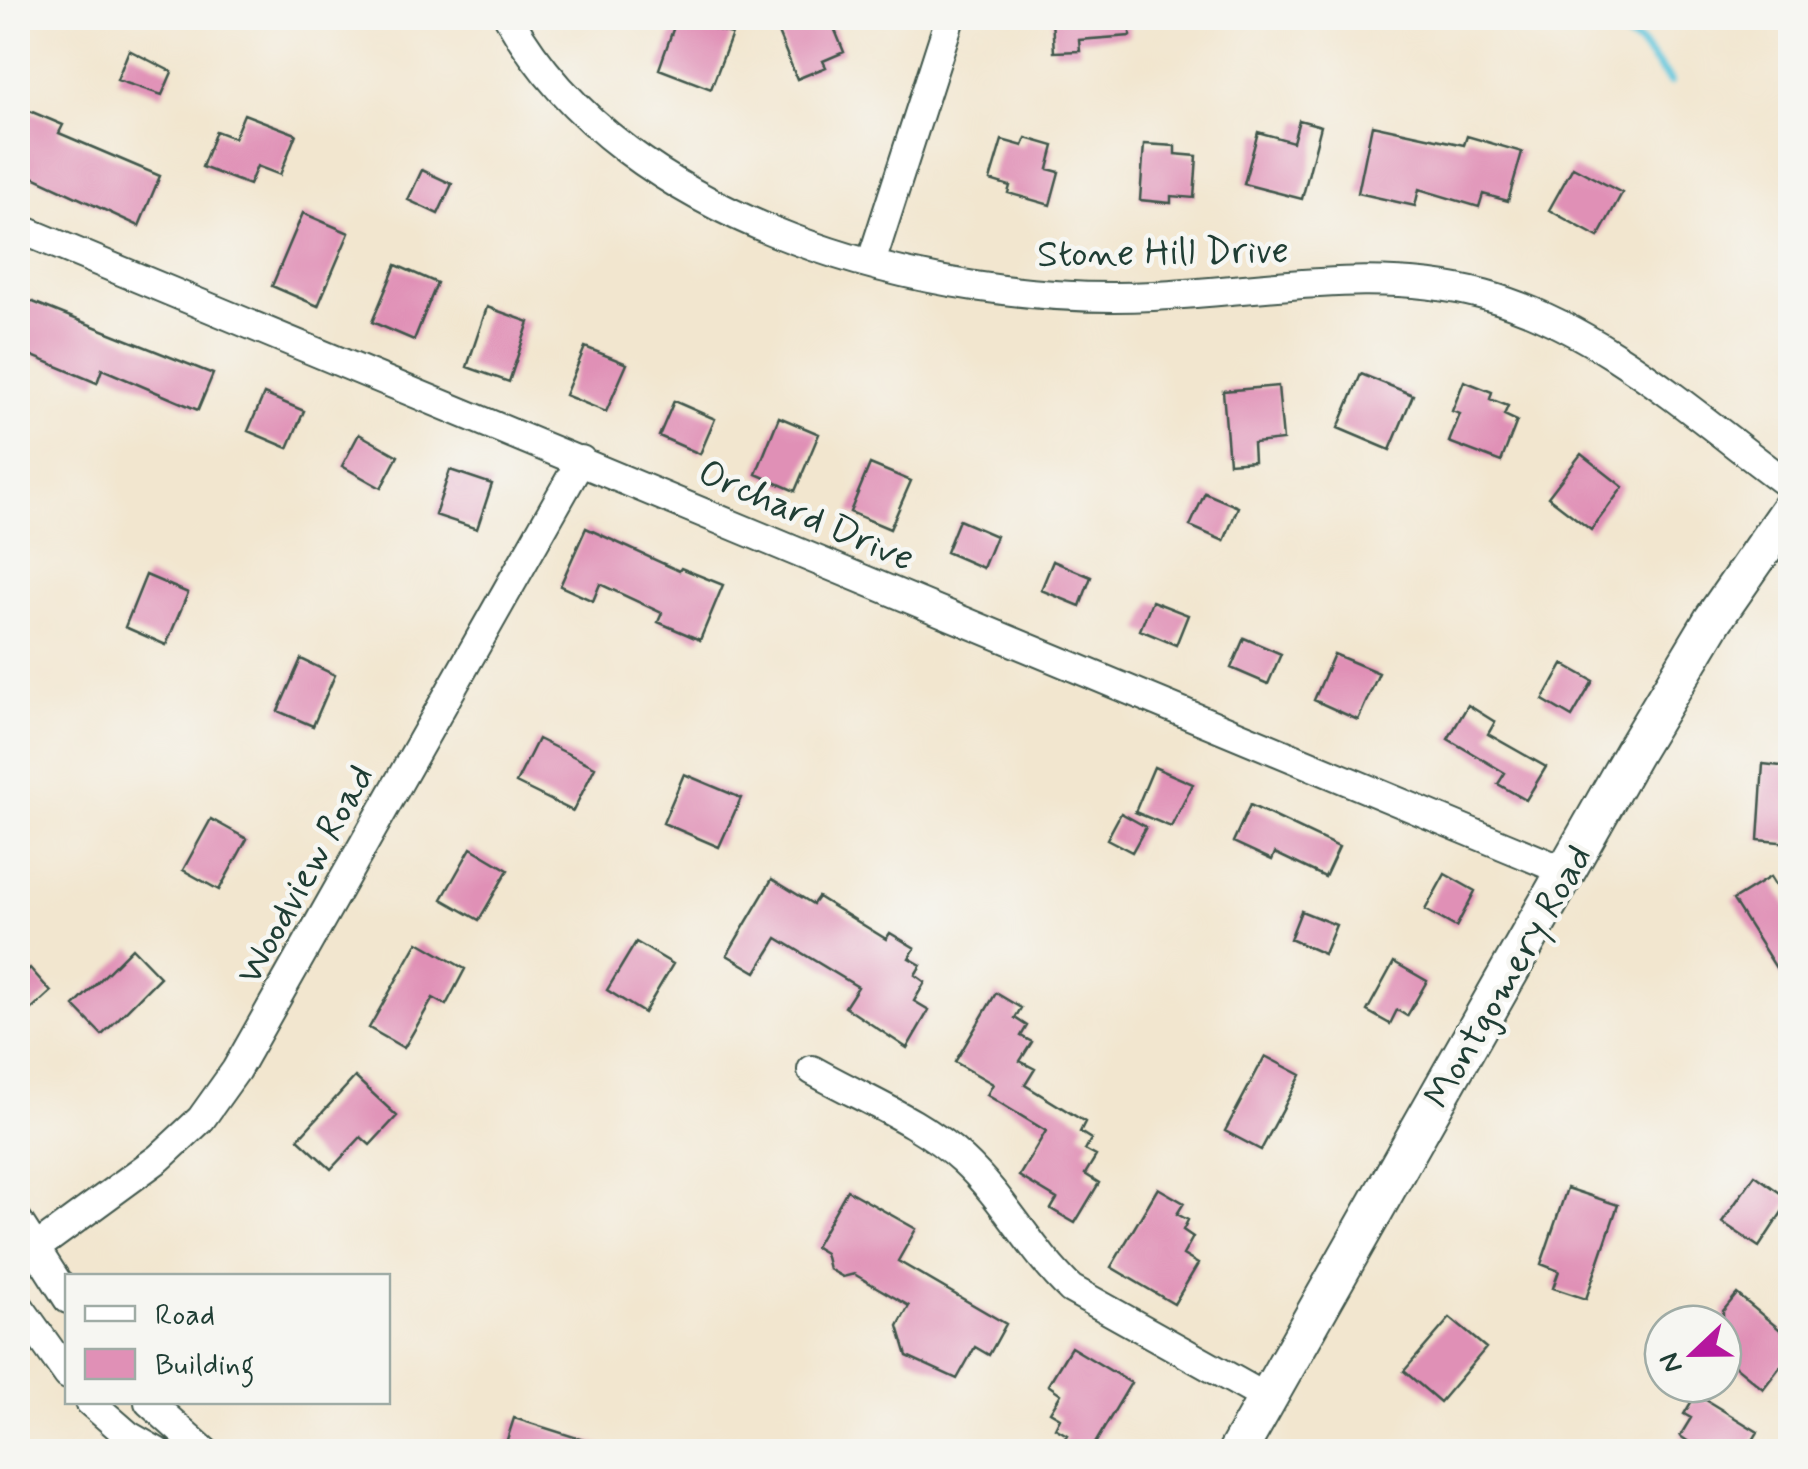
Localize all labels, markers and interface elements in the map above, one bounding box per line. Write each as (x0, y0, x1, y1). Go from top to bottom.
street label: Stone Hill Drive (1037, 227, 1289, 280)
street label: Orchard Drive (690, 449, 922, 584)
street label: Woodview Road (226, 757, 387, 994)
street label: Montgomery Road (1414, 837, 1604, 1118)
legend (65, 1274, 390, 1404)
text: Road (155, 1296, 215, 1335)
north arrow (1643, 1304, 1743, 1404)
text: Building (155, 1346, 254, 1388)
text: N (1651, 1347, 1693, 1378)

